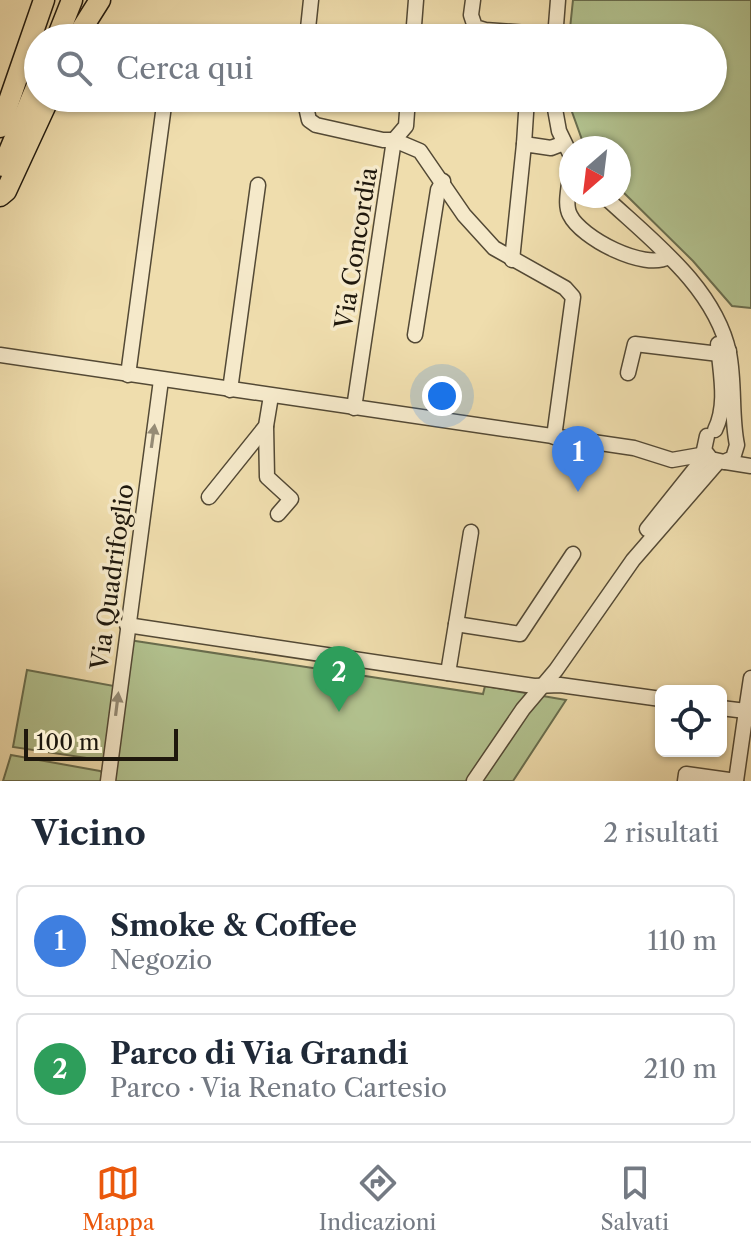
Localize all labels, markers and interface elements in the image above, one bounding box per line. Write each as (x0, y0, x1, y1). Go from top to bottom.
search box (24, 24, 727, 112)
icon: search (52, 46, 96, 90)
text: Cerca qui (116, 50, 253, 87)
north arrow (559, 136, 631, 208)
street label: Via Concordia (329, 165, 383, 332)
your location (422, 376, 462, 416)
one-way arrow (147, 424, 160, 449)
pin: 1 (552, 426, 604, 492)
street label: Via Quadrifoglio (84, 482, 139, 673)
pin: 2 (313, 646, 365, 712)
map controls (655, 685, 727, 757)
button: locate (655, 685, 727, 757)
one-way arrow (111, 691, 124, 716)
scale bar (24, 725, 178, 761)
text: 100 m (36, 729, 99, 756)
text: Vicino (32, 812, 146, 854)
text: 2 risultati (603, 817, 719, 849)
text: Smoke & Coffee (110, 907, 357, 944)
text: 1 (54, 925, 66, 957)
text: 110 m (648, 925, 717, 957)
text: Negozio (110, 944, 212, 976)
text: Parco di Via Grandi (110, 1035, 408, 1072)
text: 2 (52, 1053, 68, 1085)
text: 210 m (644, 1053, 717, 1085)
text: Parco · Via Renato Cartesio (110, 1072, 447, 1104)
tab: Mappa (82, 1161, 155, 1236)
tab: Indicazioni (319, 1161, 436, 1236)
tab: Salvati (600, 1161, 669, 1236)

